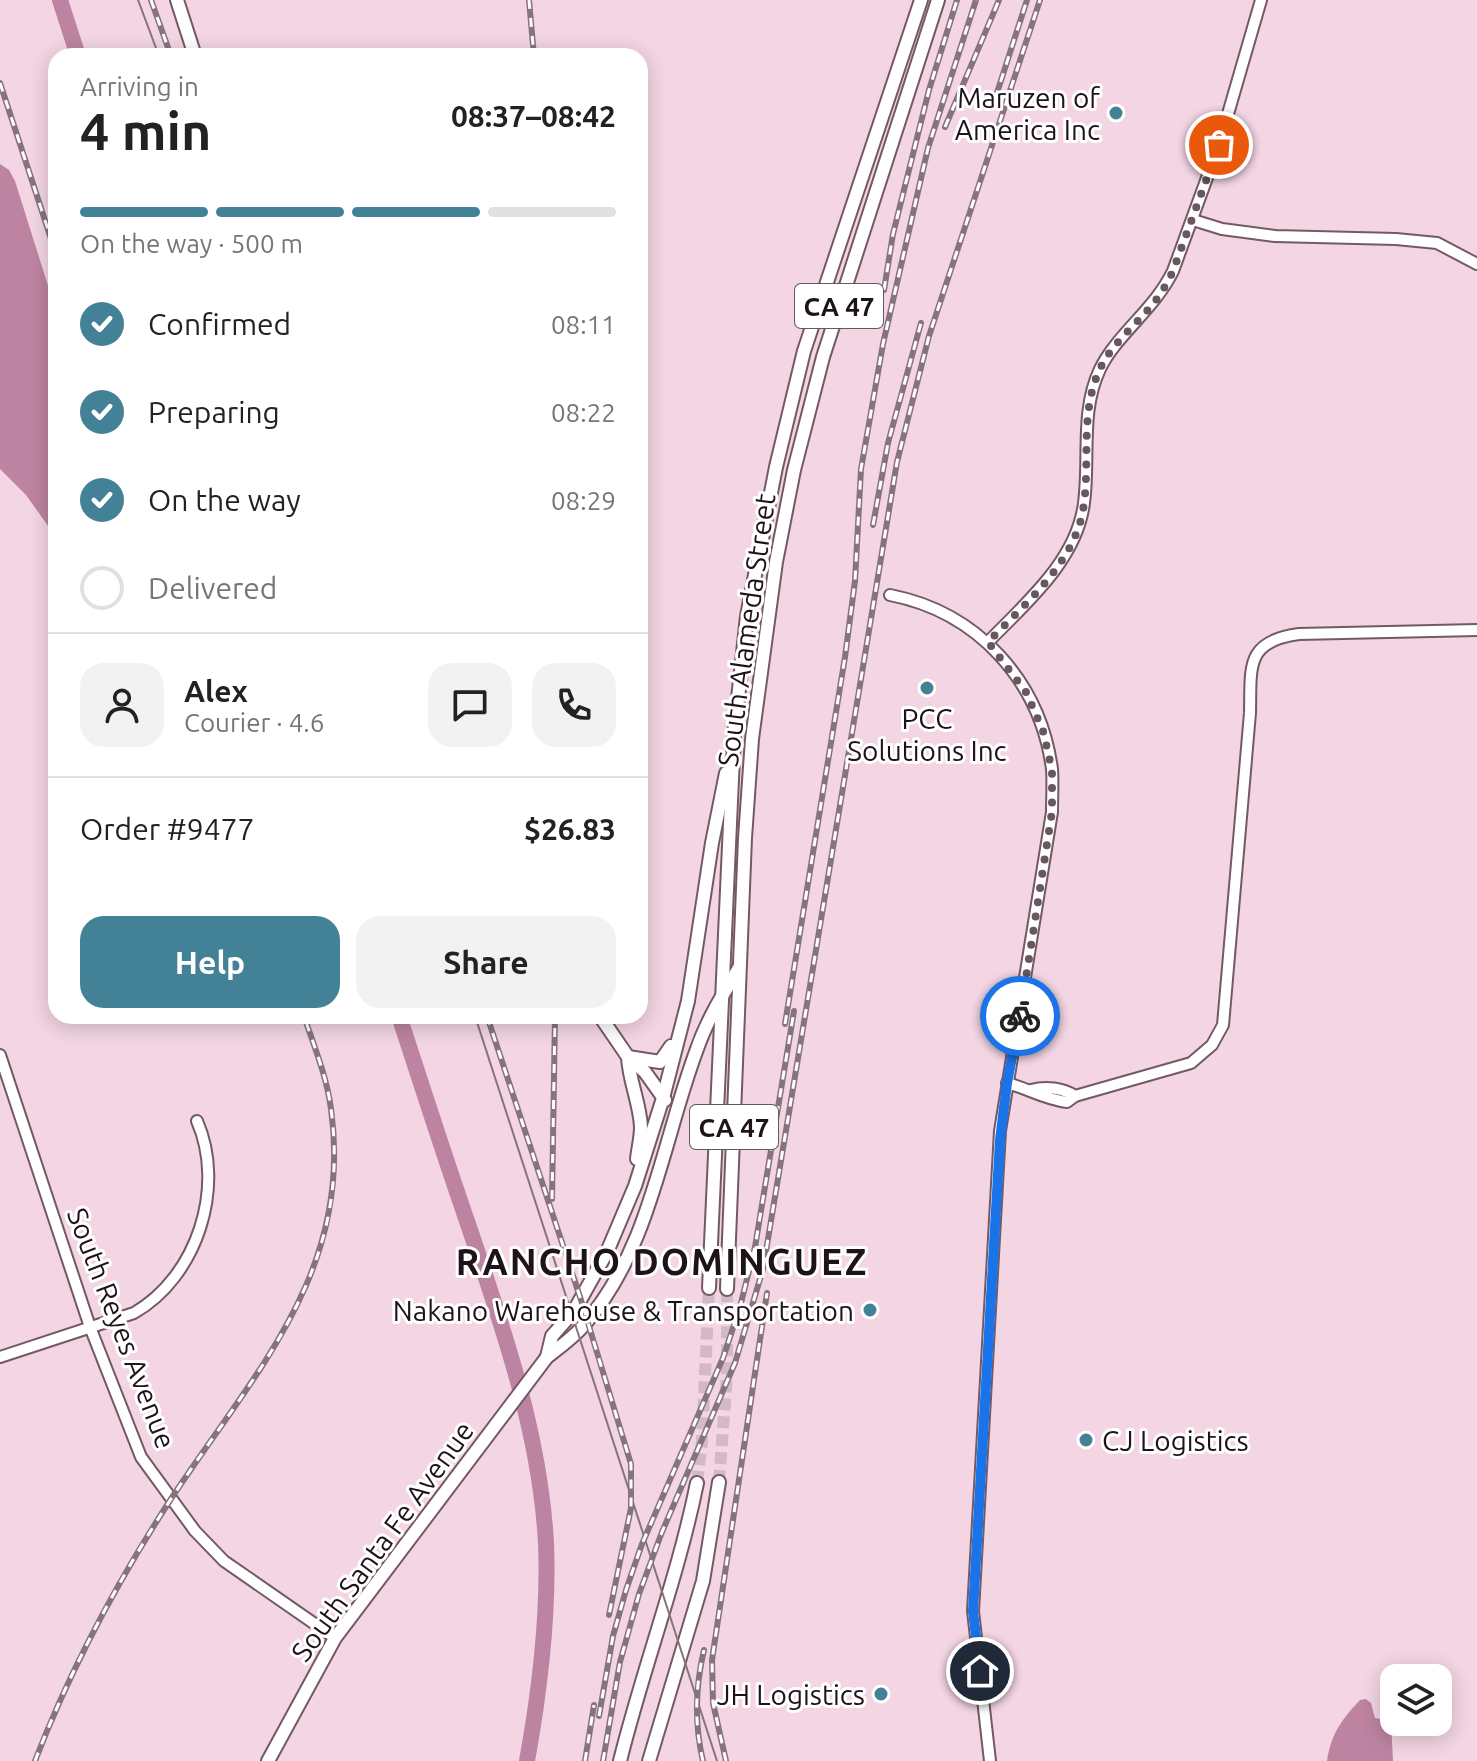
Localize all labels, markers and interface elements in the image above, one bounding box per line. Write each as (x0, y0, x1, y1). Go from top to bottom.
text: Arriving in (80, 72, 199, 101)
place label: Maruzen of America Inc (955, 82, 1100, 145)
text: 08:37–08:42 (451, 99, 616, 133)
text: 4 min (80, 102, 211, 160)
marker: Maruzen of America Inc (1107, 104, 1125, 122)
pin (1185, 111, 1253, 179)
icon: bag (1197, 123, 1241, 167)
text: On the way · 500 m (80, 229, 303, 258)
road number: CA 47 (795, 284, 883, 328)
icon: check (80, 302, 124, 346)
text: Confirmed (148, 307, 291, 341)
text: 08:11 (551, 310, 616, 339)
icon: check (80, 390, 124, 434)
text: Preparing (148, 395, 280, 429)
text: 08:22 (551, 398, 616, 427)
icon: check (80, 478, 124, 522)
text: On the way (148, 483, 301, 517)
text: 08:29 (551, 486, 616, 515)
street label: South Alameda Street (711, 491, 781, 769)
text: Delivered (148, 571, 277, 605)
button: person (80, 663, 164, 747)
button: chat (428, 663, 512, 747)
button: phone (532, 663, 616, 747)
text: Alex (184, 674, 248, 708)
marker: PCC Solutions Inc (918, 679, 936, 697)
place label: PCC Solutions Inc (847, 703, 1007, 766)
text: Courier · 4.6 (184, 708, 324, 737)
text: Order #9477 (80, 812, 254, 846)
text: $26.83 (524, 812, 616, 846)
button: Help (80, 916, 340, 1008)
button: Share (356, 916, 616, 1008)
courier (980, 976, 1060, 1056)
icon: bike (998, 994, 1042, 1038)
road number: CA 47 (690, 1105, 778, 1149)
street label: South Reyes Avenue (62, 1203, 182, 1453)
district label: RANCHO DOMINGUEZ (456, 1241, 868, 1282)
place label: Nakano Warehouse & Transportation (393, 1295, 854, 1326)
marker: Nakano Warehouse & Transportation (861, 1301, 879, 1319)
street label: South Santa Fe Avenue (285, 1415, 479, 1667)
place label: CJ Logistics (1102, 1425, 1249, 1456)
marker: CJ Logistics (1077, 1431, 1095, 1449)
pin (946, 1637, 1014, 1705)
icon: home (958, 1649, 1002, 1693)
map controls (1380, 1664, 1452, 1736)
button: layers (1380, 1664, 1452, 1736)
place label: JH Logistics (717, 1679, 865, 1710)
marker: JH Logistics (872, 1685, 890, 1703)

